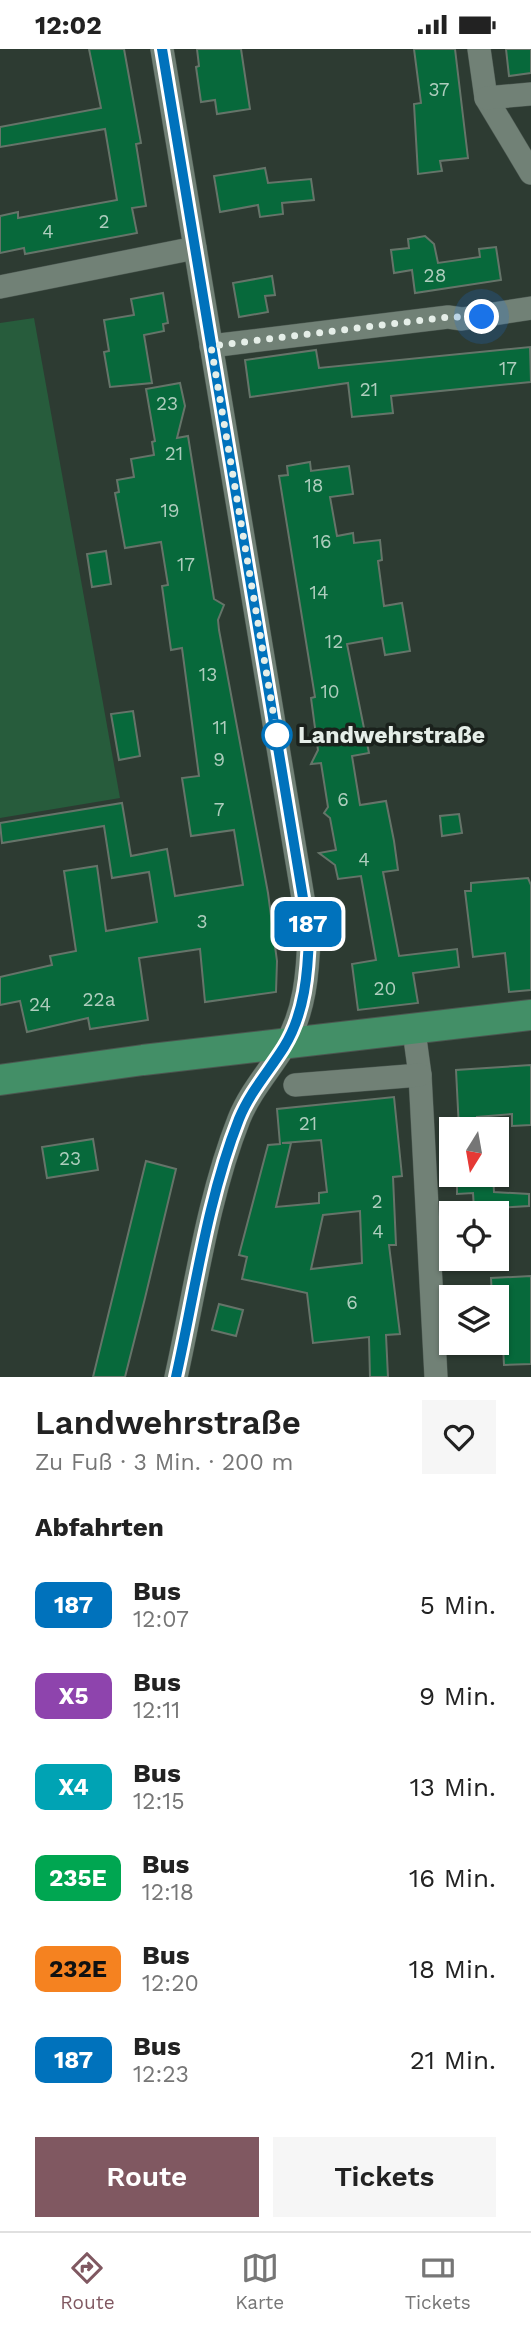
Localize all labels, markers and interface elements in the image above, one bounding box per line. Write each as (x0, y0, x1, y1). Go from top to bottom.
text: 12:02 (35, 10, 102, 40)
house number: 37 (429, 78, 449, 101)
house number: 2 (98, 210, 110, 233)
house number: 4 (42, 220, 54, 243)
house number: 28 (424, 264, 446, 287)
your location (464, 299, 499, 334)
house number: 17 (499, 357, 517, 380)
house number: 21 (360, 378, 378, 401)
house number: 23 (156, 392, 178, 415)
house number: 21 (165, 442, 183, 465)
house number: 18 (304, 474, 324, 497)
house number: 19 (160, 499, 180, 522)
house number: 16 (313, 530, 331, 553)
house number: 17 (177, 553, 195, 576)
house number: 14 (309, 581, 329, 604)
house number: 12 (325, 630, 343, 653)
house number: 13 (199, 663, 217, 686)
house number: 10 (320, 680, 340, 703)
house number: 11 (213, 716, 227, 739)
marker: Landwehrstraße (262, 720, 292, 750)
place label: Landwehrstraße (298, 722, 485, 749)
house number: 9 (213, 748, 225, 771)
house number: 6 (337, 788, 349, 811)
house number: 7 (214, 798, 224, 821)
house number: 4 (358, 848, 370, 871)
line badge: 187 (268, 901, 348, 947)
house number: 3 (196, 910, 208, 933)
text: 187 (288, 910, 328, 938)
house number: 20 (374, 977, 396, 1000)
house number: 22a (83, 988, 116, 1011)
house number: 24 (29, 993, 51, 1016)
house number: 21 (299, 1112, 317, 1135)
north arrow (439, 1117, 509, 1187)
map controls (439, 1117, 509, 1355)
house number: 23 (59, 1147, 81, 1170)
house number: 2 (371, 1190, 383, 1213)
button: locate (439, 1201, 509, 1271)
house number: 4 (372, 1220, 384, 1243)
button: layers (439, 1285, 509, 1355)
house number: 6 (346, 1291, 358, 1314)
button: heart (422, 1400, 496, 1474)
text: Landwehrstraße (35, 1403, 301, 1442)
text: Zu Fuß · 3 Min. · 200 m (35, 1449, 293, 1476)
text: Abfahrten (35, 1512, 164, 1542)
text: Bus (133, 1576, 181, 1606)
text: 5 Min. (420, 1590, 496, 1620)
text: 187 (54, 1591, 93, 1619)
text: 12:07 (133, 1606, 189, 1633)
text: Bus (133, 1667, 181, 1697)
text: 9 Min. (419, 1681, 496, 1711)
text: X5 (59, 1682, 88, 1710)
text: 12:11 (133, 1697, 180, 1724)
text: Bus (133, 1758, 181, 1788)
text: 13 Min. (410, 1772, 496, 1802)
text: X4 (58, 1773, 89, 1801)
text: 12:15 (133, 1788, 185, 1815)
text: Bus (142, 1849, 189, 1879)
text: 16 Min. (409, 1863, 496, 1893)
text: 235E (49, 1864, 107, 1892)
text: 12:18 (142, 1879, 194, 1906)
text: Bus (142, 1940, 190, 1970)
text: 18 Min. (409, 1954, 496, 1984)
text: 232E (49, 1955, 107, 1983)
text: 12:20 (142, 1970, 199, 1997)
text: Bus (133, 2031, 181, 2061)
text: 21 Min. (410, 2045, 496, 2075)
text: 187 (54, 2046, 93, 2074)
text: 12:23 (133, 2061, 189, 2088)
button: Route (35, 2137, 259, 2217)
button: Tickets (273, 2137, 496, 2217)
tab: Route (60, 2249, 115, 2314)
tab: Karte (235, 2249, 284, 2314)
tab: Tickets (405, 2249, 471, 2314)

